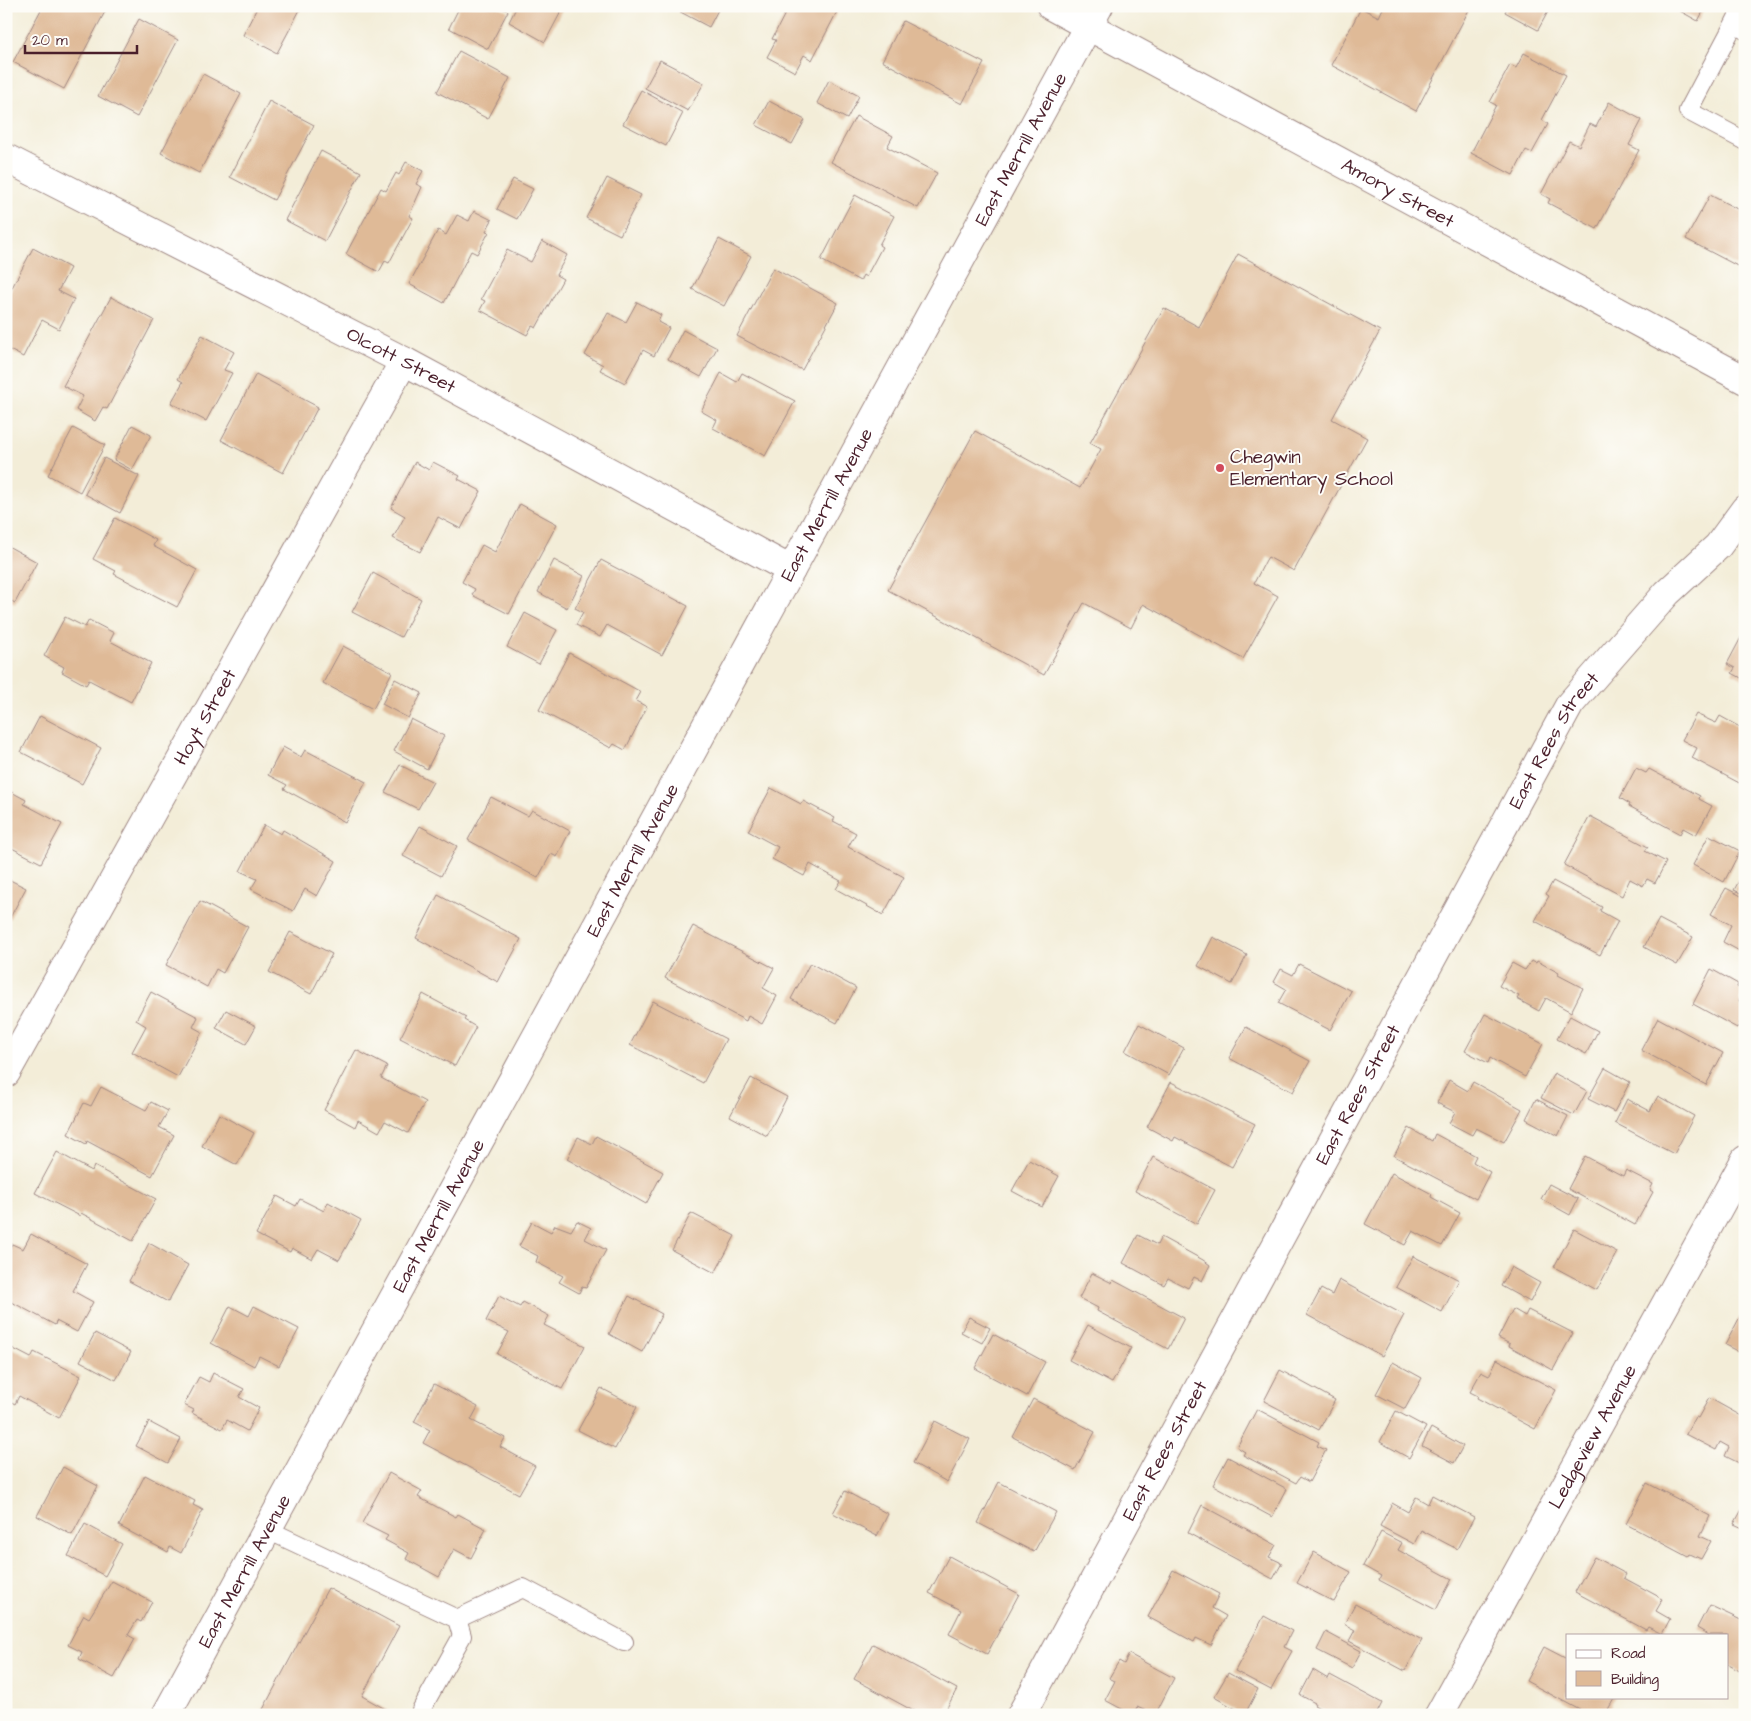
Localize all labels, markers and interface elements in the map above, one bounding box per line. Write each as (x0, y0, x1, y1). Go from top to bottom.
scale bar (25, 22, 138, 54)
text: 20 m (32, 30, 68, 51)
street label: East Merrill Avenue (968, 68, 1074, 231)
street label: Amory Street (1336, 151, 1459, 235)
street label: Olcott Street (342, 320, 461, 400)
street label: East Merrill Avenue (774, 423, 880, 586)
place label: Chegwin Elementary School (1230, 444, 1393, 494)
marker: Chegwin Elementary School (1214, 462, 1226, 474)
street label: Hoyt Street (167, 663, 243, 770)
street label: East Rees Street (1502, 666, 1606, 814)
street label: East Merrill Avenue (580, 779, 686, 942)
street label: East Rees Street (1309, 1019, 1407, 1169)
street label: East Merrill Avenue (386, 1134, 491, 1297)
street label: Ledgeview Avenue (1542, 1359, 1643, 1514)
street label: East Rees Street (1116, 1375, 1214, 1525)
street label: East Merrill Avenue (192, 1490, 297, 1653)
legend (1566, 1634, 1728, 1698)
text: Road (1611, 1643, 1646, 1664)
text: Building (1611, 1669, 1659, 1691)

